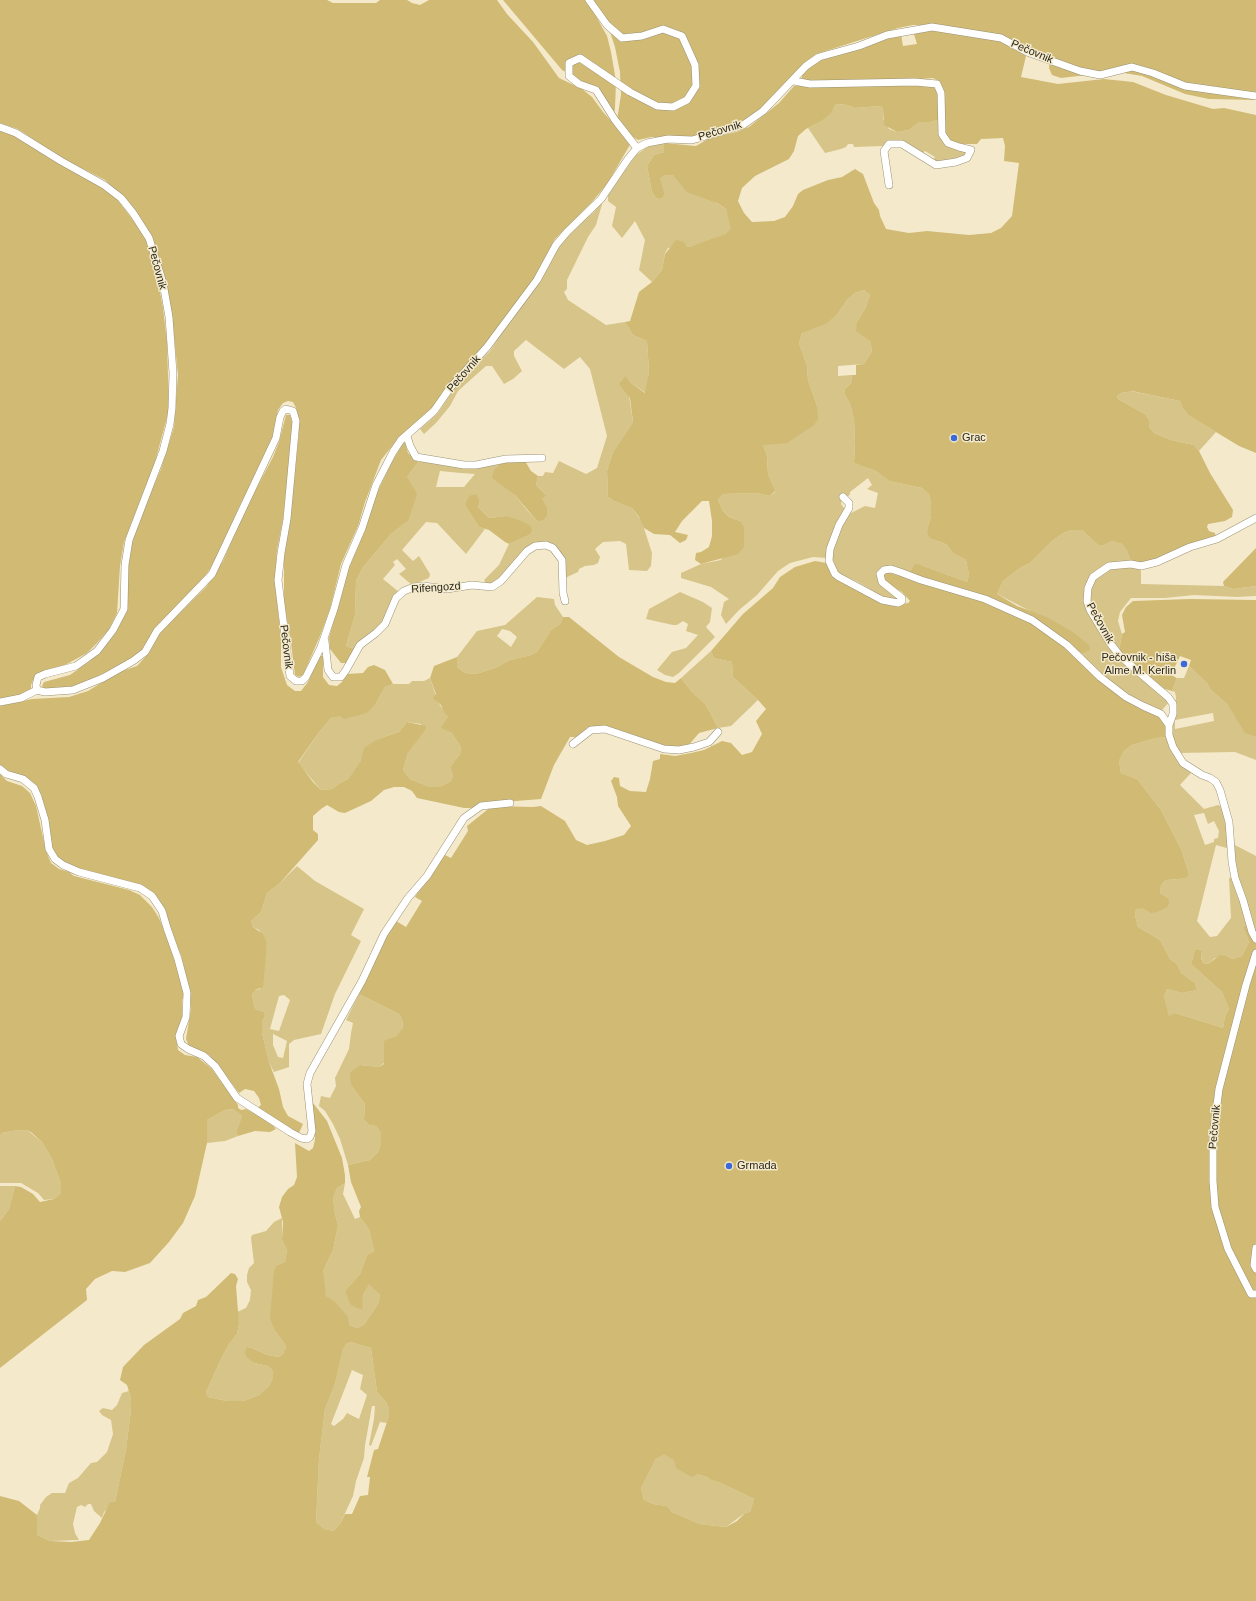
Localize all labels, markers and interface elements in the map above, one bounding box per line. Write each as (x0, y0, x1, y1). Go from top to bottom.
street label: Pečovnik (1009, 37, 1055, 67)
street label: Pečovnik (697, 118, 743, 144)
street label: Pečovnik (145, 245, 169, 291)
street label: Pečovnik (444, 353, 484, 395)
place label: Grac (962, 431, 986, 445)
marker: Grac (949, 433, 959, 443)
street label: Rifengozd (411, 580, 461, 596)
street label: Pečovnik (1083, 600, 1117, 646)
street label: Pečovnik (277, 624, 295, 670)
place label: Pečovnik - hiša Alme M. Kerlin (1101, 651, 1176, 677)
marker: Pečovnik - hiša Alme M. Kerlin (1179, 659, 1189, 669)
street label: Pečovnik (1206, 1104, 1224, 1150)
place label: Grmada (737, 1159, 777, 1173)
marker: Grmada (724, 1161, 734, 1171)

